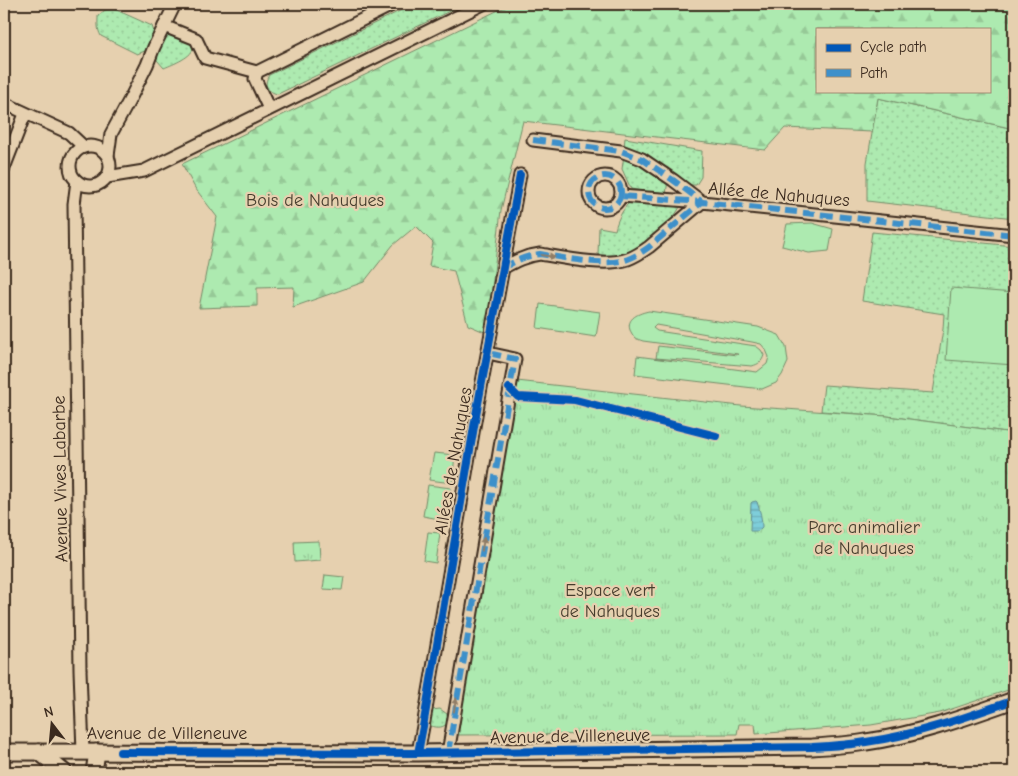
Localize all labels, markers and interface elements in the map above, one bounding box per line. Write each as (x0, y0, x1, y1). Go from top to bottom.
legend (816, 28, 990, 92)
text: Cycle path (860, 38, 927, 56)
text: Path (860, 64, 888, 82)
street label: Allée de Nahuques (707, 178, 851, 211)
park label: Bois de Nahuques (246, 190, 384, 211)
one-way arrow (541, 252, 557, 260)
street label: Allées de Nahuques (430, 386, 477, 536)
street label: Avenue Vives Labarbe (49, 395, 72, 563)
park label: Parc animalier de Nahuques (808, 517, 921, 559)
one-way arrow (479, 536, 487, 552)
park label: Espace vert de Nahuques (560, 580, 660, 622)
one-way arrow (452, 696, 460, 712)
north arrow (28, 698, 78, 748)
text: N (42, 703, 55, 721)
street label: Avenue de Villeneuve (87, 723, 247, 744)
street label: Avenue de Villeneuve (490, 725, 650, 748)

